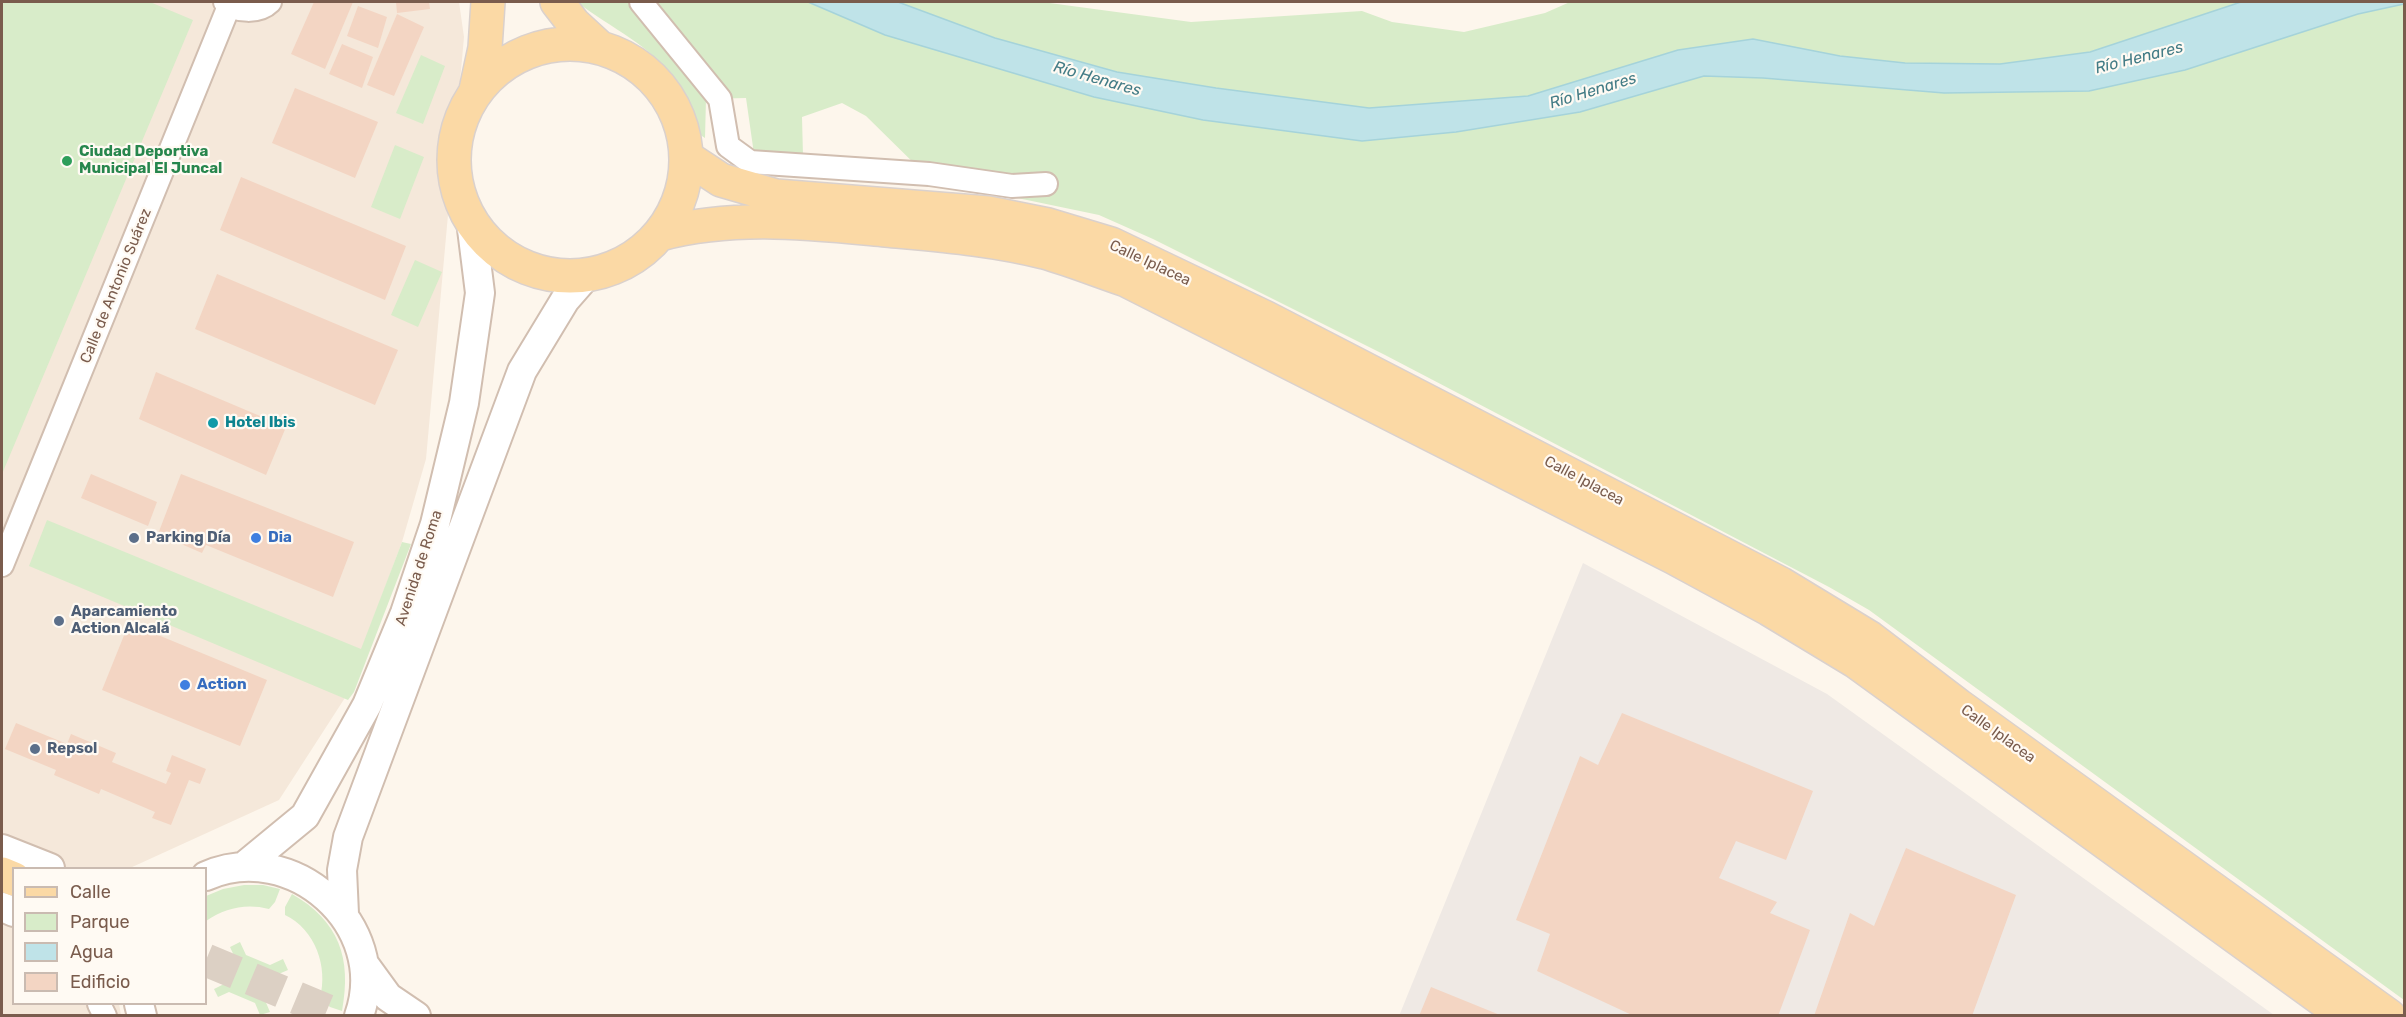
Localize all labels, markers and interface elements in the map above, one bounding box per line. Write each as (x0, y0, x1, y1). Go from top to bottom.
water label: Río Henares (2093, 38, 2185, 78)
water label: Río Henares (1051, 57, 1143, 101)
water label: Río Henares (1547, 69, 1639, 113)
place label: Ciudad Deportiva Municipal El Juncal (79, 143, 222, 178)
marker: Ciudad Deportiva Municipal El Juncal (60, 154, 74, 168)
street label: Calle de Antonio Suárez (77, 206, 155, 366)
street label: Calle Iplacea (1107, 236, 1193, 290)
place label: Hotel Ibis (225, 414, 296, 432)
marker: Hotel Ibis (206, 416, 220, 430)
street label: Calle Iplacea (1541, 453, 1627, 509)
street label: Avenida de Roma (392, 508, 446, 628)
place label: Parking Día (146, 529, 231, 547)
place label: Dia (268, 529, 292, 547)
marker: Parking Día (127, 531, 141, 545)
marker: Dia (249, 531, 263, 545)
place label: Aparcamiento Action Alcalá (71, 603, 177, 638)
marker: Aparcamiento Action Alcalá (52, 614, 66, 628)
place label: Action (197, 676, 247, 694)
marker: Action (178, 678, 192, 692)
street label: Calle Iplacea (1957, 701, 2039, 767)
place label: Repsol (47, 740, 97, 758)
marker: Repsol (28, 742, 42, 756)
legend (12, 867, 207, 1005)
text: Calle (70, 881, 111, 903)
text: Parque (70, 911, 130, 933)
text: Agua (70, 941, 113, 963)
text: Edificio (70, 971, 130, 993)

